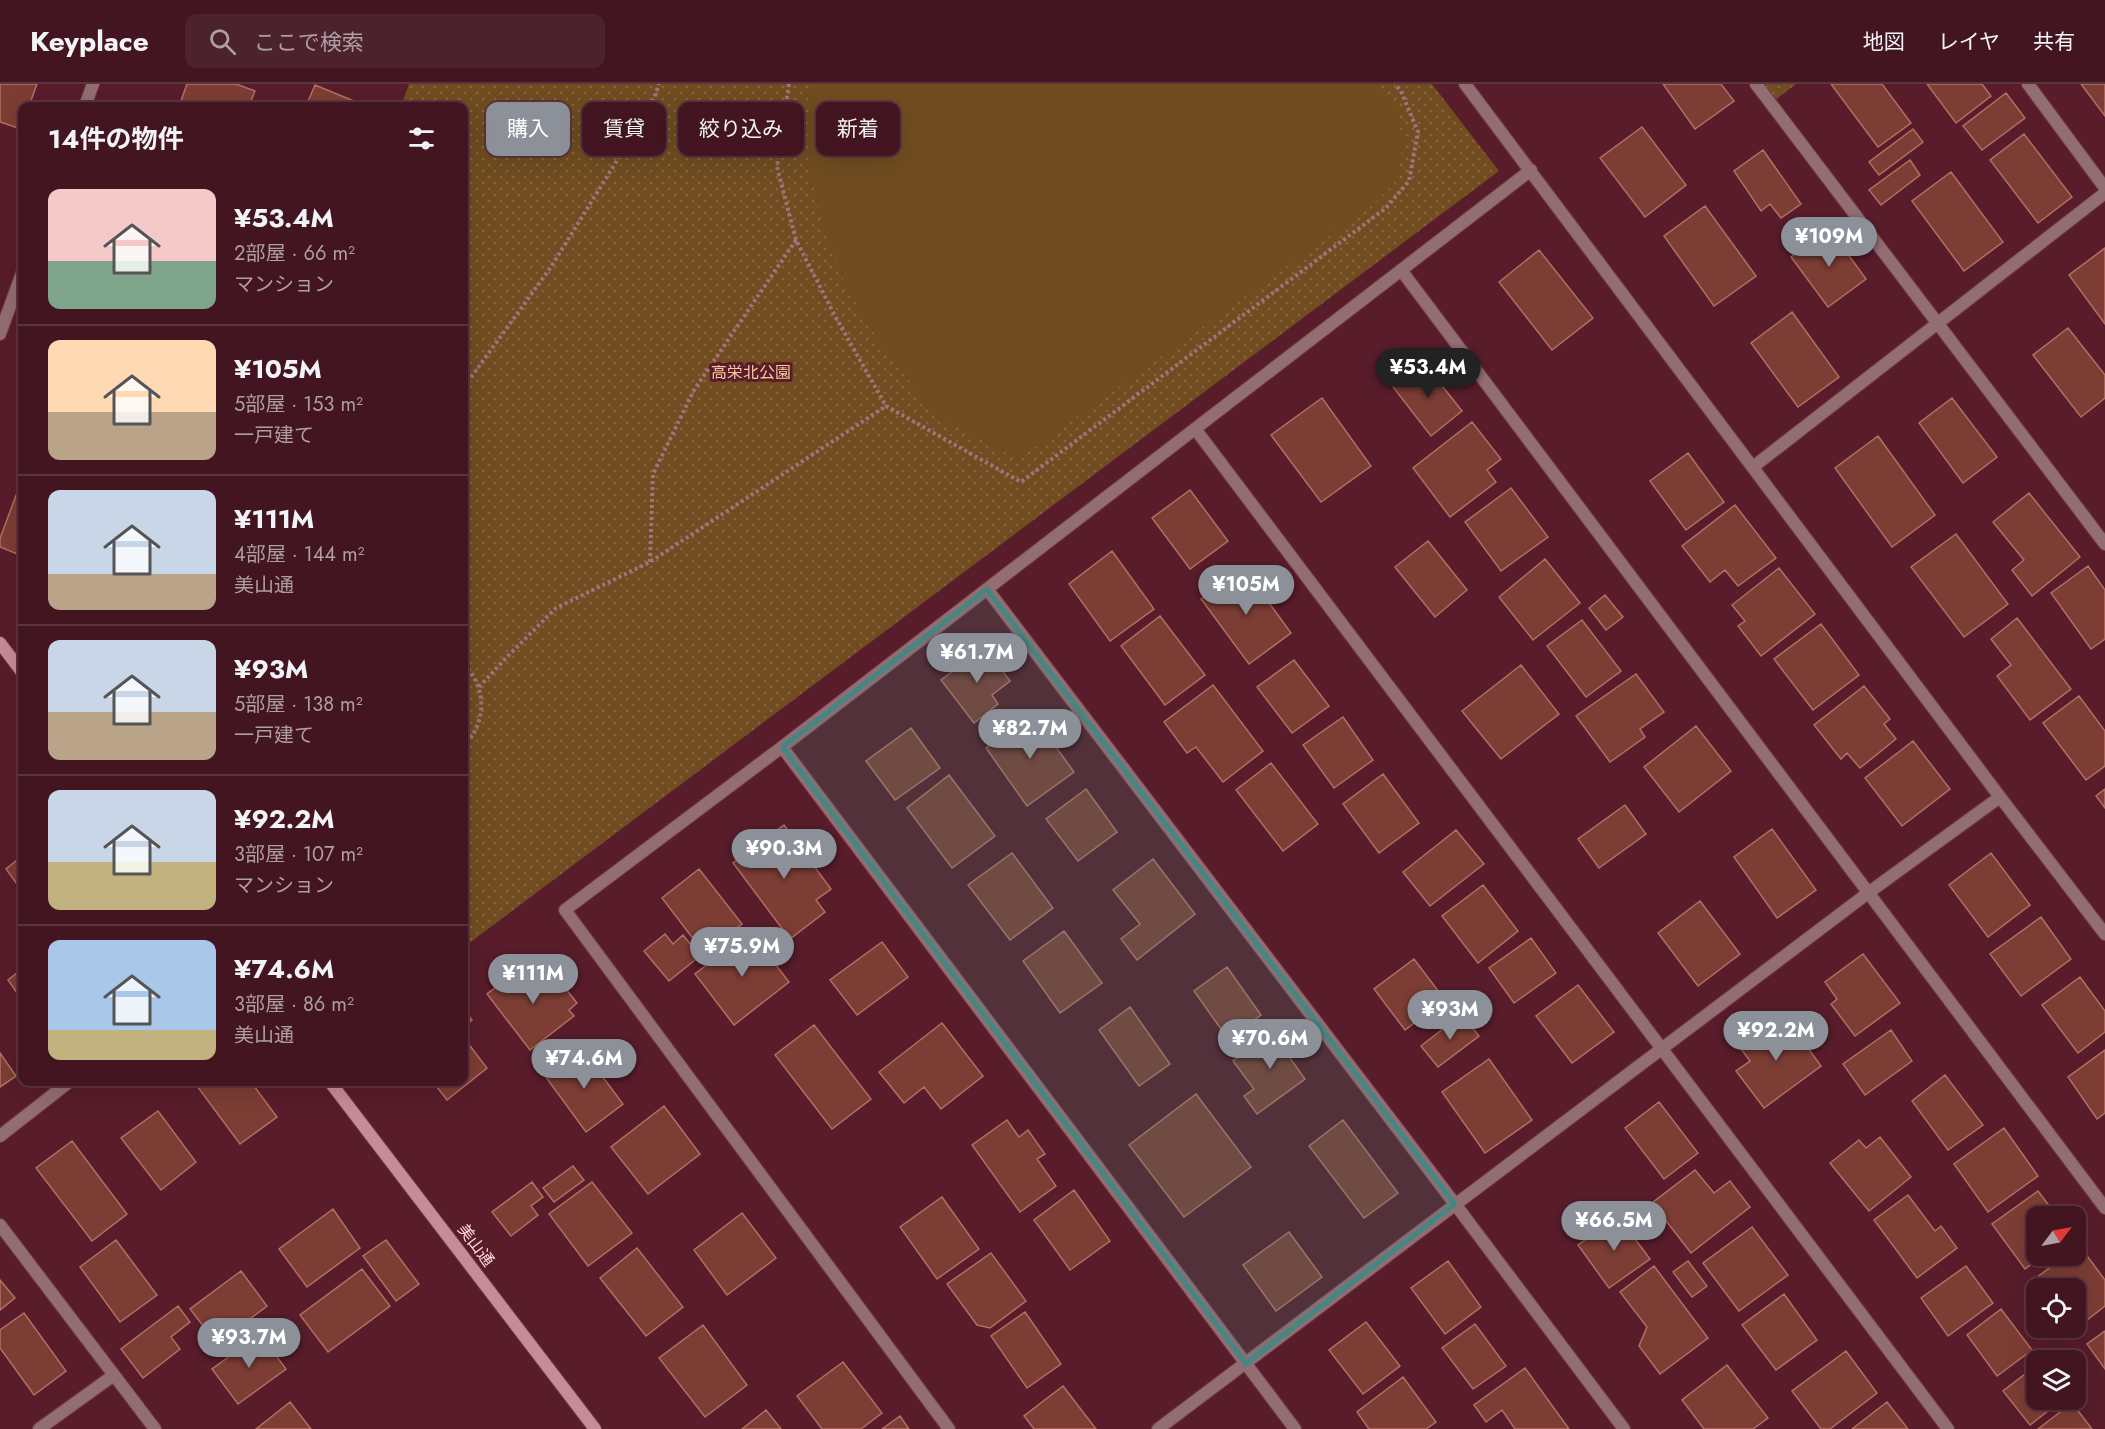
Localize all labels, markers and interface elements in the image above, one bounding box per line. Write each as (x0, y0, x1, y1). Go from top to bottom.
search box (185, 14, 605, 68)
text: Keyplace (30, 21, 149, 62)
icon: search (206, 25, 239, 58)
text: ここで検索 (254, 26, 364, 58)
text: 地図 (1863, 27, 1905, 57)
text: レイヤ (1938, 27, 2000, 57)
text: 共有 (2033, 27, 2075, 57)
chip: 購入 (486, 102, 570, 156)
chip: 賃貸 (582, 102, 666, 156)
chip: 絞り込み (678, 102, 804, 156)
chip: 新着 (816, 102, 900, 156)
text: 14件の物件 (48, 120, 183, 158)
icon: filters (405, 122, 438, 155)
text: ¥53.4M (234, 199, 334, 237)
icon: home (96, 213, 168, 285)
pin: ¥109M (1787, 217, 1871, 268)
text: ¥109M (1795, 222, 1863, 251)
text: 2部屋 · 66 m² (234, 239, 355, 268)
text: マンション (234, 270, 334, 299)
pin: ¥53.4M (1379, 348, 1477, 399)
text: ¥105M (234, 350, 322, 388)
text: ¥53.4M (1390, 353, 1466, 382)
park label: 高栄北公園 (711, 361, 791, 384)
icon: home (96, 364, 168, 436)
text: 5部屋 · 153 m² (234, 390, 363, 419)
text: 一戸建て (234, 421, 314, 450)
text: ¥111M (234, 500, 314, 538)
icon: home (96, 514, 168, 586)
text: 4部屋 · 144 m² (234, 540, 365, 569)
pin: ¥105M (1204, 565, 1288, 616)
text: ¥105M (1212, 570, 1280, 599)
text: 美山通 (234, 571, 294, 600)
pin: ¥61.7M (928, 633, 1026, 684)
text: ¥61.7M (940, 638, 1014, 667)
text: ¥93M (234, 650, 308, 688)
icon: home (96, 664, 168, 736)
text: 5部屋 · 138 m² (234, 690, 363, 719)
pin: ¥82.7M (981, 709, 1079, 760)
text: ¥82.7M (992, 714, 1068, 743)
text: 一戸建て (234, 721, 314, 750)
text: ¥92.2M (234, 800, 334, 838)
icon: home (96, 814, 168, 886)
pin: ¥90.3M (735, 829, 833, 880)
text: ¥90.3M (746, 834, 822, 863)
text: 3部屋 · 107 m² (234, 840, 363, 869)
text: マンション (234, 871, 334, 900)
pin: ¥75.9M (693, 927, 791, 978)
text: ¥75.9M (704, 932, 780, 961)
text: ¥74.6M (234, 950, 334, 988)
pin: ¥111M (491, 954, 575, 1005)
text: ¥111M (502, 959, 564, 988)
icon: home (96, 964, 168, 1036)
text: 3部屋 · 86 m² (234, 990, 354, 1019)
pin: ¥93M (1414, 990, 1486, 1041)
text: ¥93M (1422, 995, 1479, 1024)
pin: ¥92.2M (1727, 1011, 1825, 1062)
text: ¥92.2M (1737, 1016, 1815, 1045)
pin: ¥70.6M (1221, 1019, 1319, 1070)
text: 美山通 (234, 1021, 294, 1050)
text: ¥70.6M (1232, 1024, 1308, 1053)
pin: ¥74.6M (535, 1039, 633, 1090)
text: ¥74.6M (545, 1044, 623, 1073)
pin: ¥66.5M (1565, 1201, 1663, 1252)
text: ¥66.5M (1575, 1206, 1653, 1235)
north arrow (2026, 1206, 2086, 1266)
map controls (2026, 1206, 2086, 1410)
street label: 美山通 (452, 1219, 500, 1271)
button: locate (2026, 1278, 2086, 1338)
pin: ¥93.7M (200, 1318, 298, 1369)
text: ¥93.7M (211, 1323, 287, 1352)
button: layers (2026, 1350, 2086, 1410)

